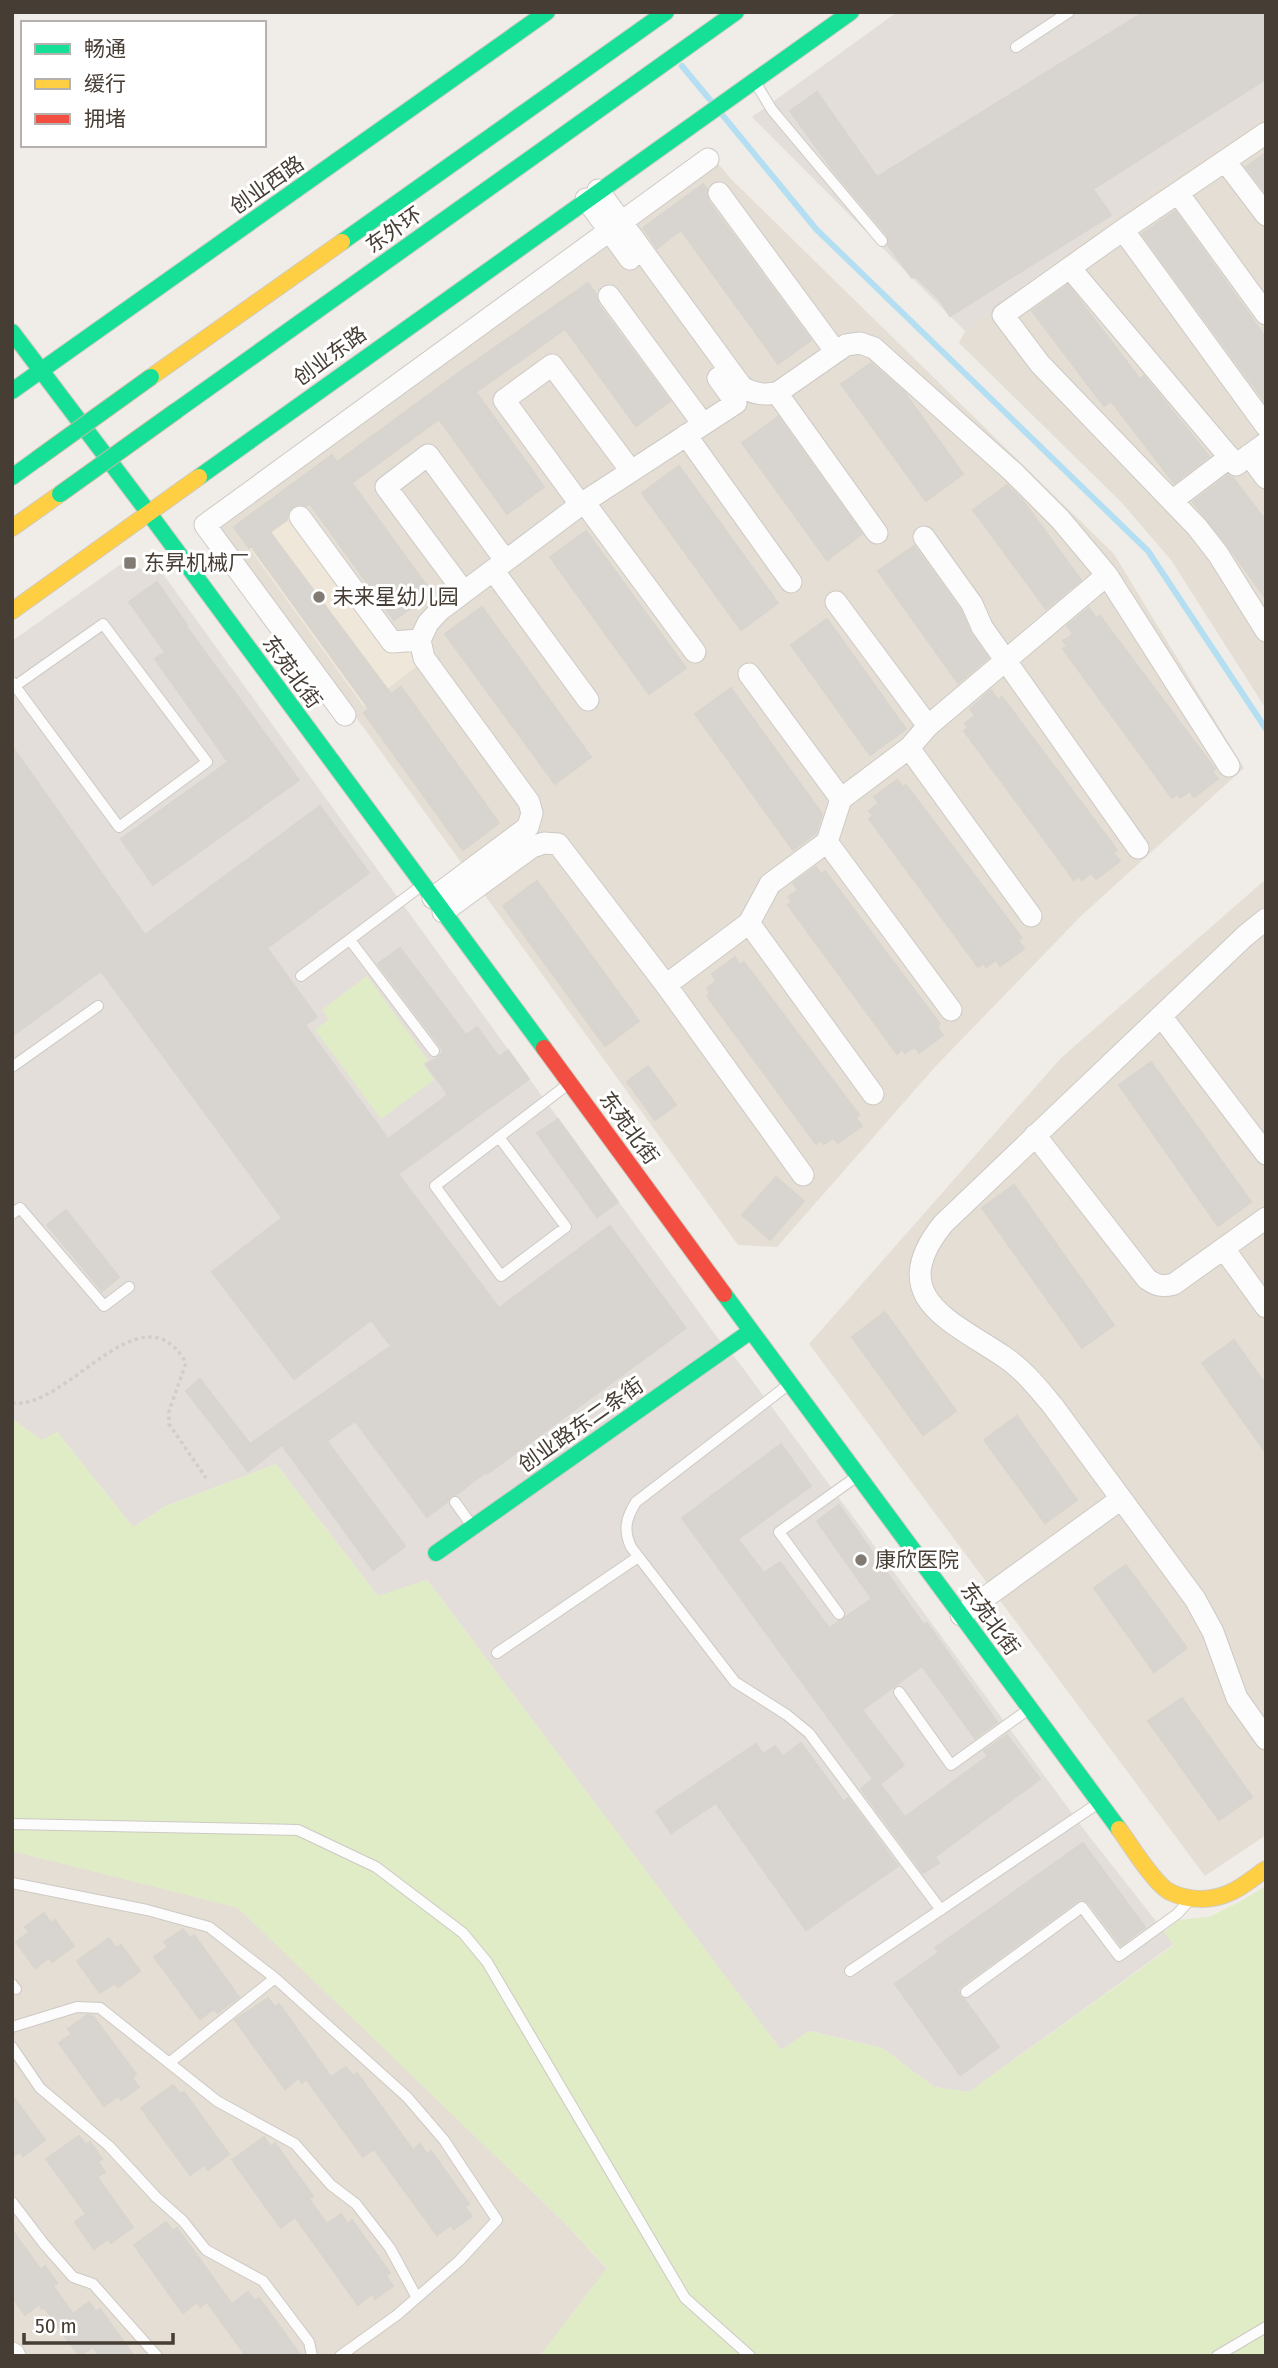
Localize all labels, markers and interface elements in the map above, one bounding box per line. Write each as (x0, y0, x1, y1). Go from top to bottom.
legend (21, 21, 266, 147)
text: 畅通 (84, 36, 126, 62)
text: 缓行 (84, 71, 126, 97)
text: 拥堵 (84, 106, 126, 132)
street label: 创业西路 (225, 150, 309, 220)
street label: 东外环 (361, 201, 427, 259)
street label: 创业东路 (288, 321, 372, 391)
place label: 东昇机械厂 (144, 550, 249, 576)
marker: 东昇机械厂 (122, 555, 138, 571)
place label: 未来星幼儿园 (333, 584, 459, 610)
marker: 未来星幼儿园 (311, 589, 327, 605)
street label: 东苑北街 (257, 630, 327, 714)
street label: 东苑北街 (594, 1086, 664, 1170)
street label: 创业路东二条街 (513, 1372, 649, 1478)
place label: 康欣医院 (875, 1547, 959, 1573)
marker: 康欣医院 (853, 1552, 869, 1568)
street label: 东苑北街 (955, 1577, 1025, 1661)
scale bar (24, 2302, 173, 2346)
text: 50 m (35, 2313, 77, 2339)

